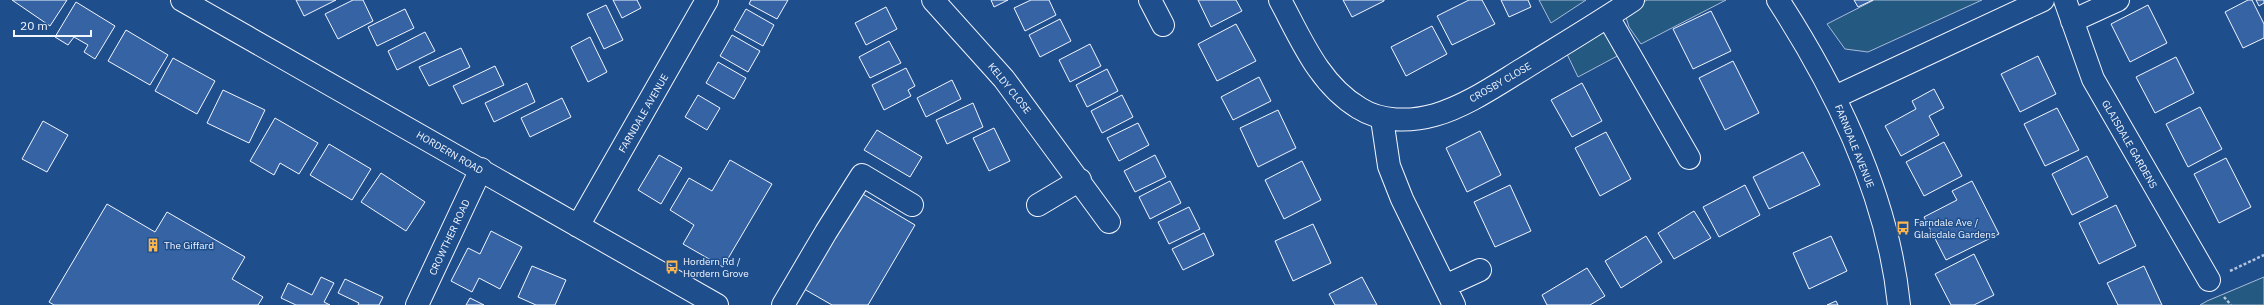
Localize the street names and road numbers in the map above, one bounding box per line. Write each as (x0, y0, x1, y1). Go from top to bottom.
street label: CROSBY CLOSE (1467, 59, 1534, 105)
street label: KELDY CLOSE (985, 60, 1034, 116)
street label: FARNDALE AVENUE (616, 71, 671, 155)
street label: GLAISDALE GARDENS (2099, 98, 2160, 191)
street label: FARNDALE AVENUE (1832, 103, 1877, 190)
street label: HORDERN ROAD (414, 128, 486, 177)
street label: CROWTHER ROAD (426, 197, 473, 277)

